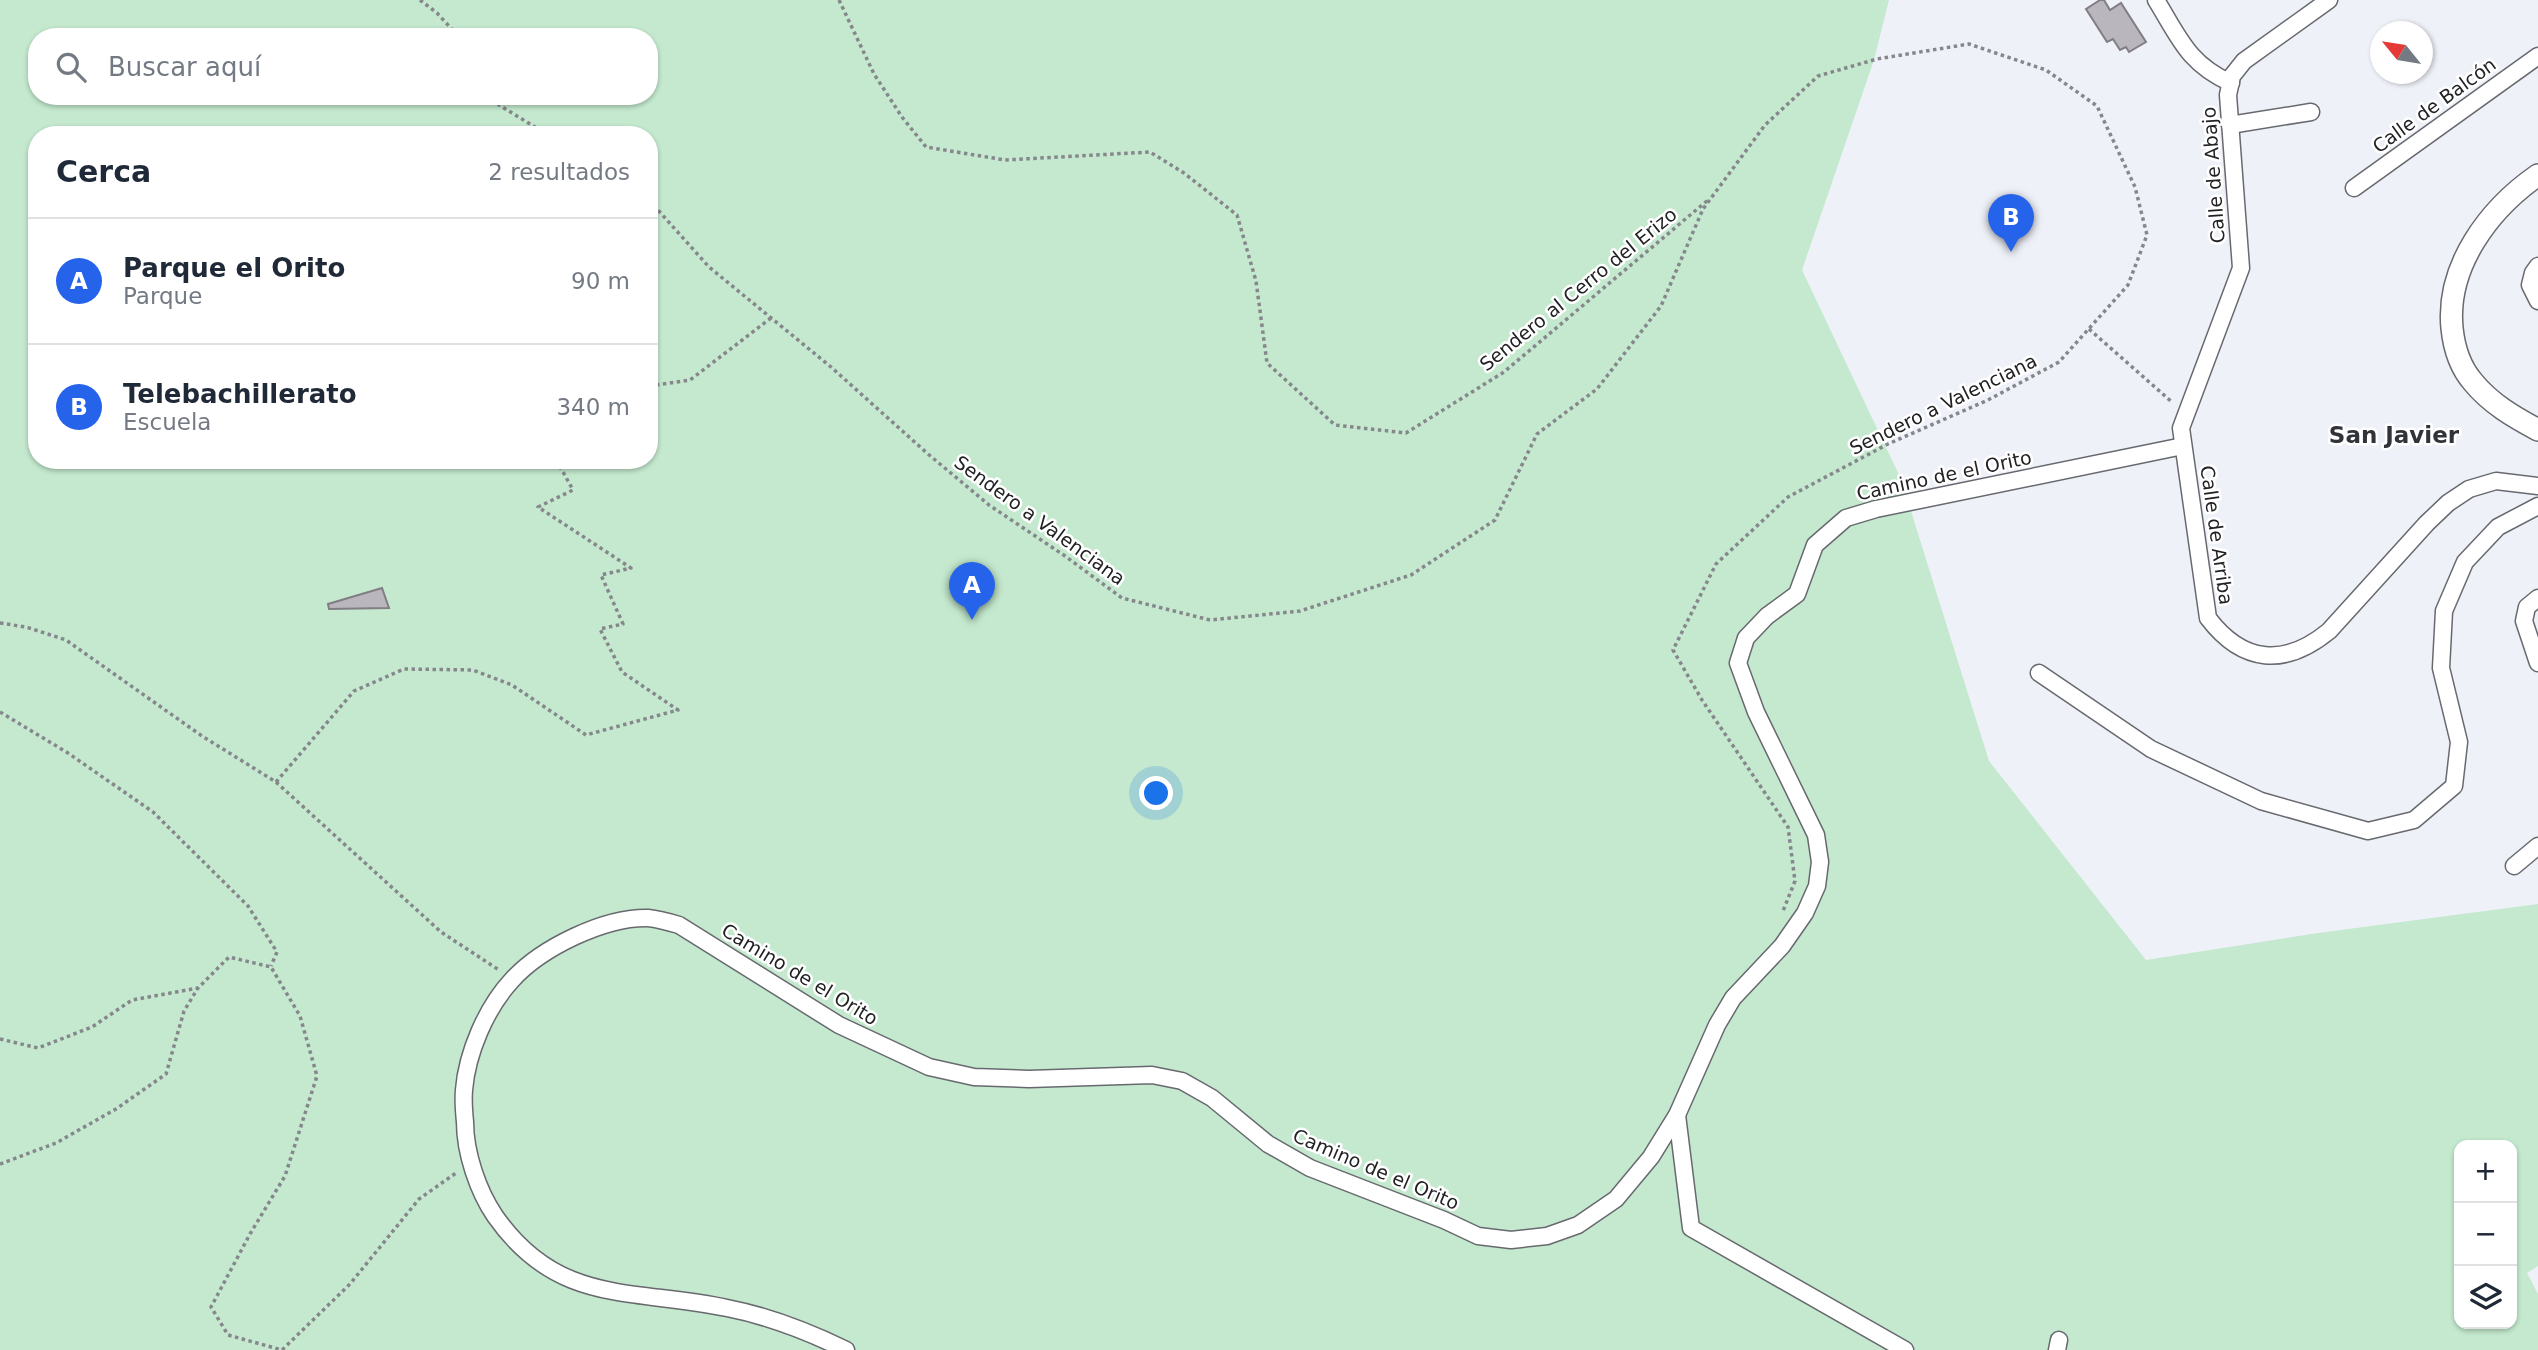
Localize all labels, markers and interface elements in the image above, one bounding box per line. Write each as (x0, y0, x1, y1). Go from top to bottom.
north arrow (2370, 21, 2433, 84)
search box (28, 28, 658, 105)
icon: search (52, 48, 90, 86)
text: Buscar aquí (108, 52, 261, 82)
street label: Calle de Balcón (2368, 53, 2500, 157)
street label: Calle de Abajo (2197, 106, 2229, 244)
text: Cerca (56, 154, 151, 189)
text: 2 resultados (488, 159, 630, 185)
pin: B (1988, 194, 2034, 252)
street label: Sendero al Cerro del Erizo (1475, 203, 1681, 375)
text: Parque el Orito (123, 253, 345, 283)
text: A (70, 268, 88, 294)
text: 90 m (571, 268, 630, 294)
text: Parque (123, 283, 202, 309)
street label: Sendero a Valenciana (1846, 349, 2040, 459)
text: Telebachillerato (123, 379, 357, 409)
text: B (70, 394, 88, 420)
text: 340 m (556, 394, 630, 420)
text: Escuela (123, 409, 211, 435)
district label: San Javier (2329, 422, 2460, 448)
street label: Camino de el Orito (1854, 446, 2034, 504)
street label: Sendero a Valenciana (950, 451, 1130, 589)
street label: Calle de Arriba (2196, 464, 2238, 606)
pin: A (949, 562, 995, 620)
your location (1139, 776, 1173, 810)
street label: Camino de el Orito (718, 919, 882, 1029)
street label: Camino de el Orito (1290, 1124, 1462, 1214)
map controls (2454, 1140, 2517, 1329)
button: + (2454, 1140, 2517, 1203)
button: − (2454, 1203, 2517, 1266)
button: layers (2454, 1266, 2517, 1329)

